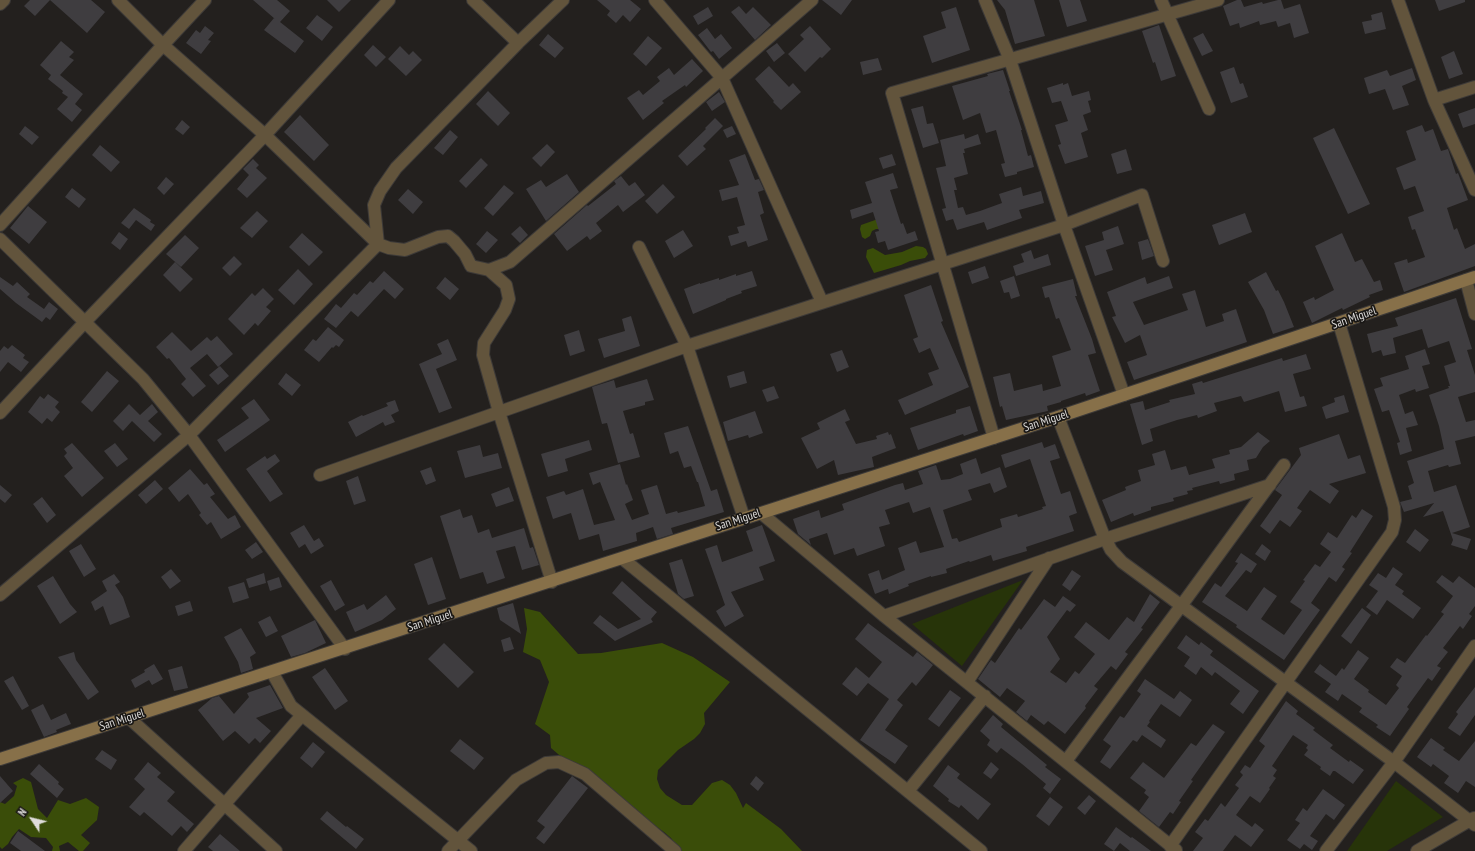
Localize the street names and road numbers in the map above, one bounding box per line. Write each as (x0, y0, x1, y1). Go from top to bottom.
street label: San Miguel (1330, 304, 1378, 332)
street label: San Miguel (1022, 407, 1070, 435)
street label: San Miguel (714, 506, 762, 534)
street label: San Miguel (406, 607, 454, 635)
street label: San Miguel (98, 706, 146, 734)

